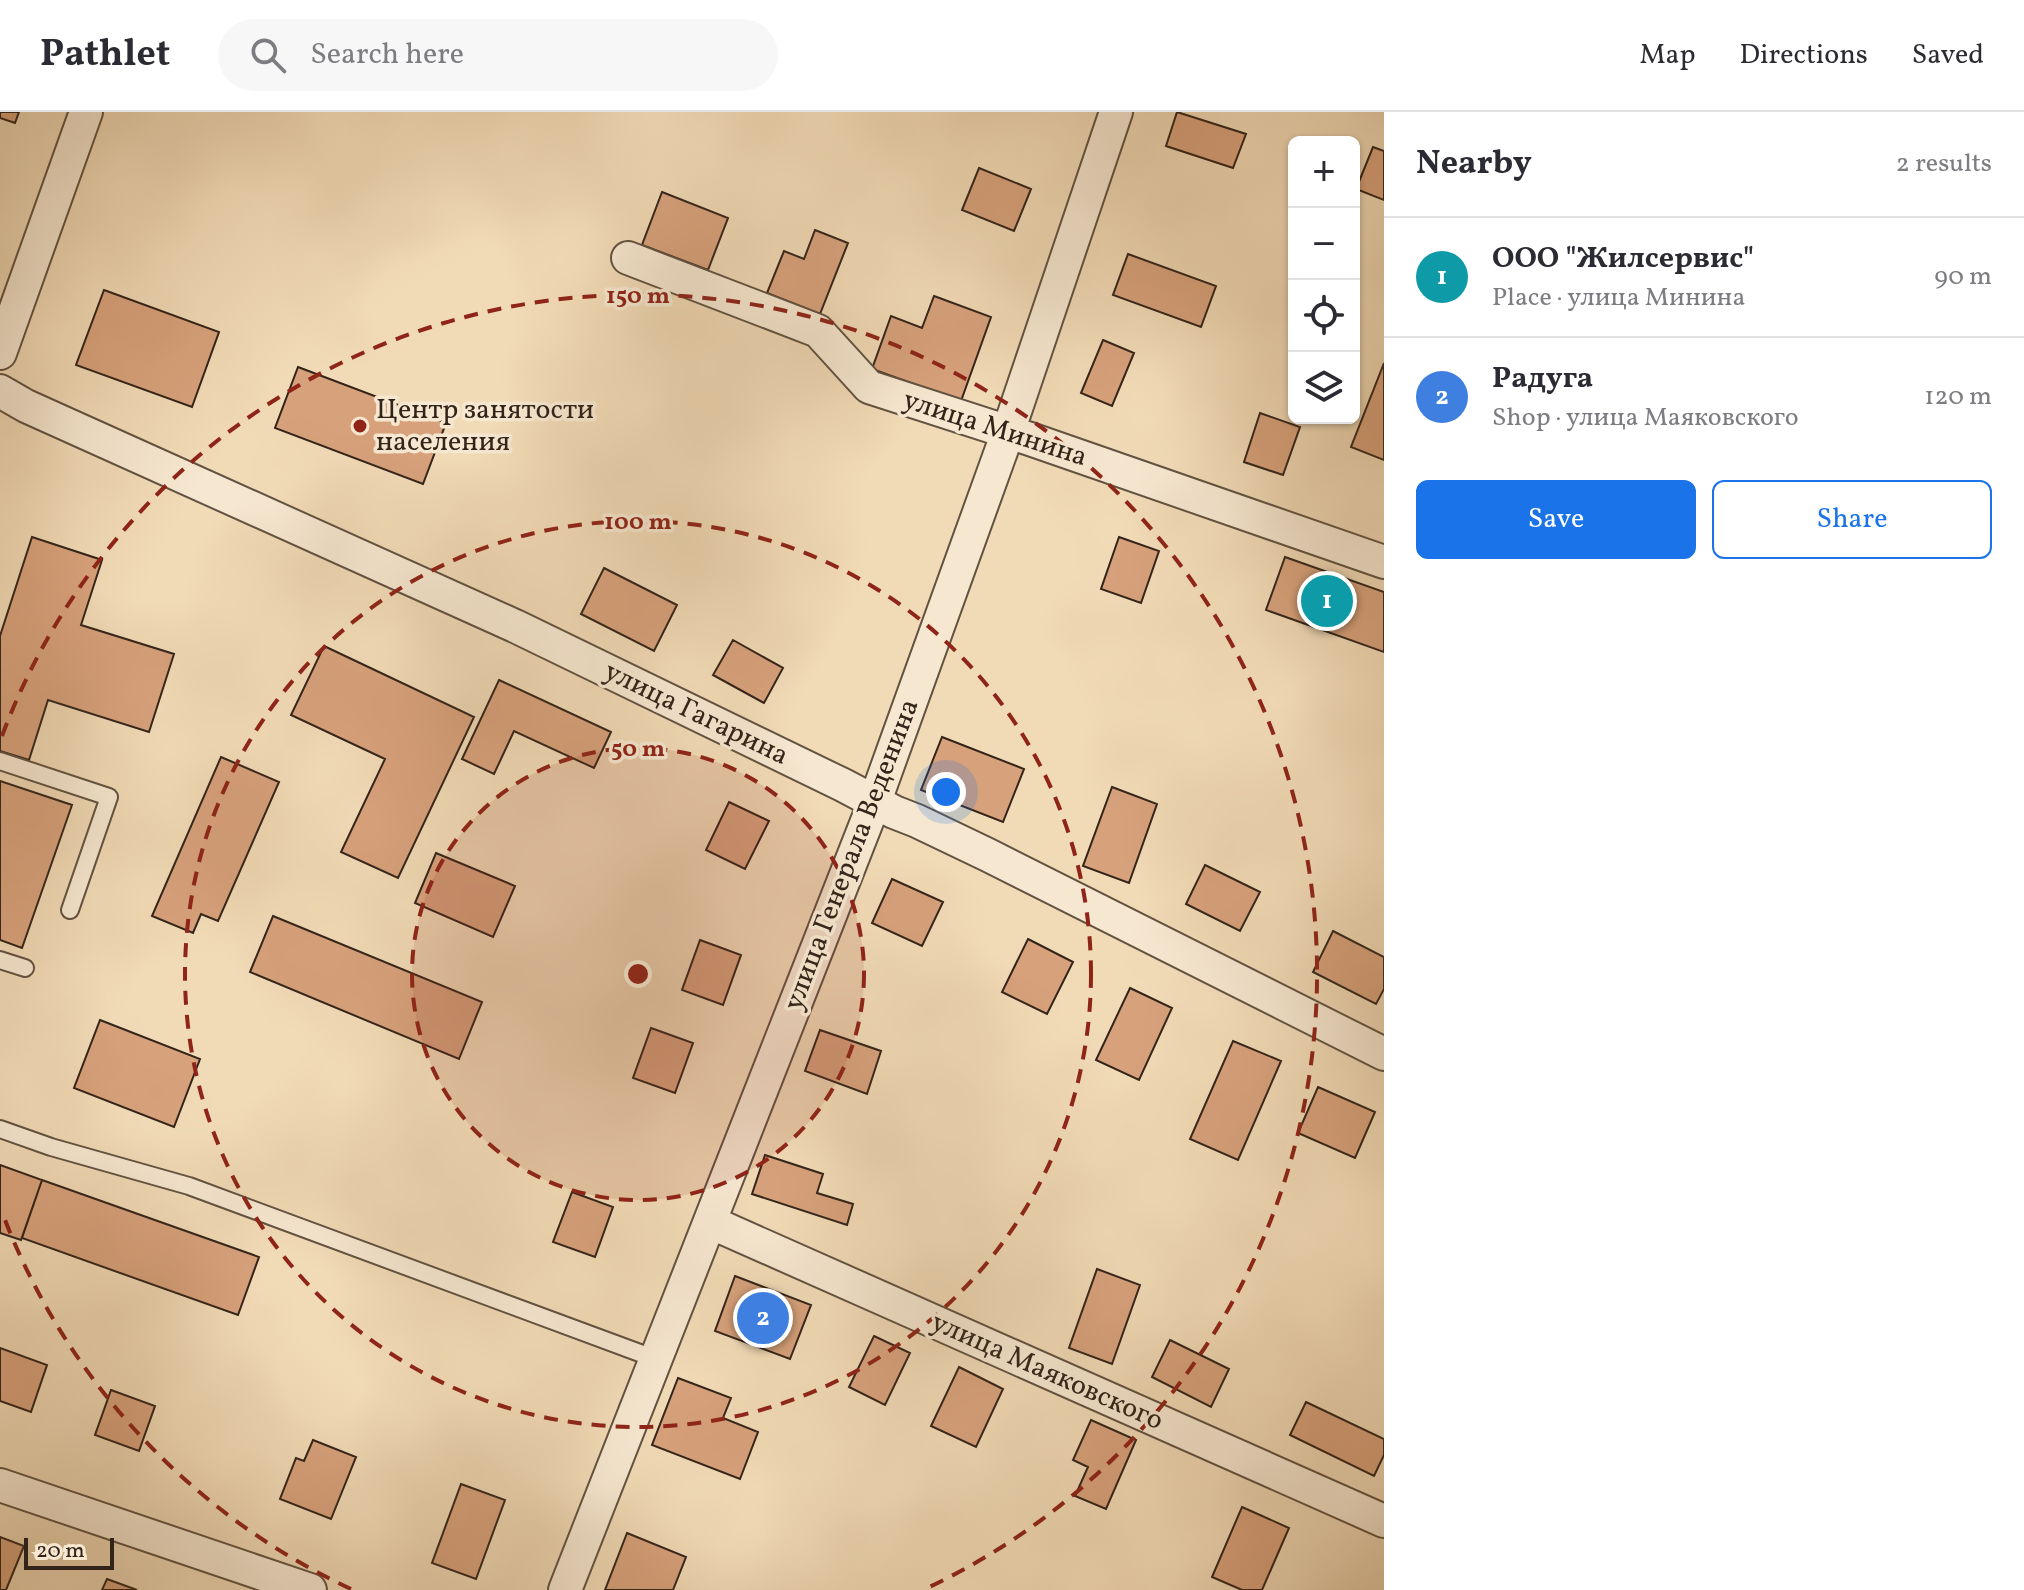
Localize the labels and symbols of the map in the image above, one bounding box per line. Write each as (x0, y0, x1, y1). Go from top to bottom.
text: 150 m (606, 280, 670, 314)
street label: улица Минина (898, 381, 1092, 477)
place label: Центр занятости населения (376, 391, 594, 462)
marker: Центр занятости населения (351, 417, 369, 435)
text: 100 m (604, 506, 672, 540)
pin: 1 (1301, 571, 1353, 631)
street label: улица Гагарина (597, 652, 795, 776)
street label: улица Генерала Веденина (775, 694, 929, 1016)
text: 50 m (611, 733, 665, 767)
your location (926, 772, 966, 812)
centre of rings (624, 960, 652, 988)
pin: 2 (737, 1288, 789, 1348)
street label: улица Маяковского (925, 1303, 1169, 1441)
scale bar (24, 1534, 114, 1570)

